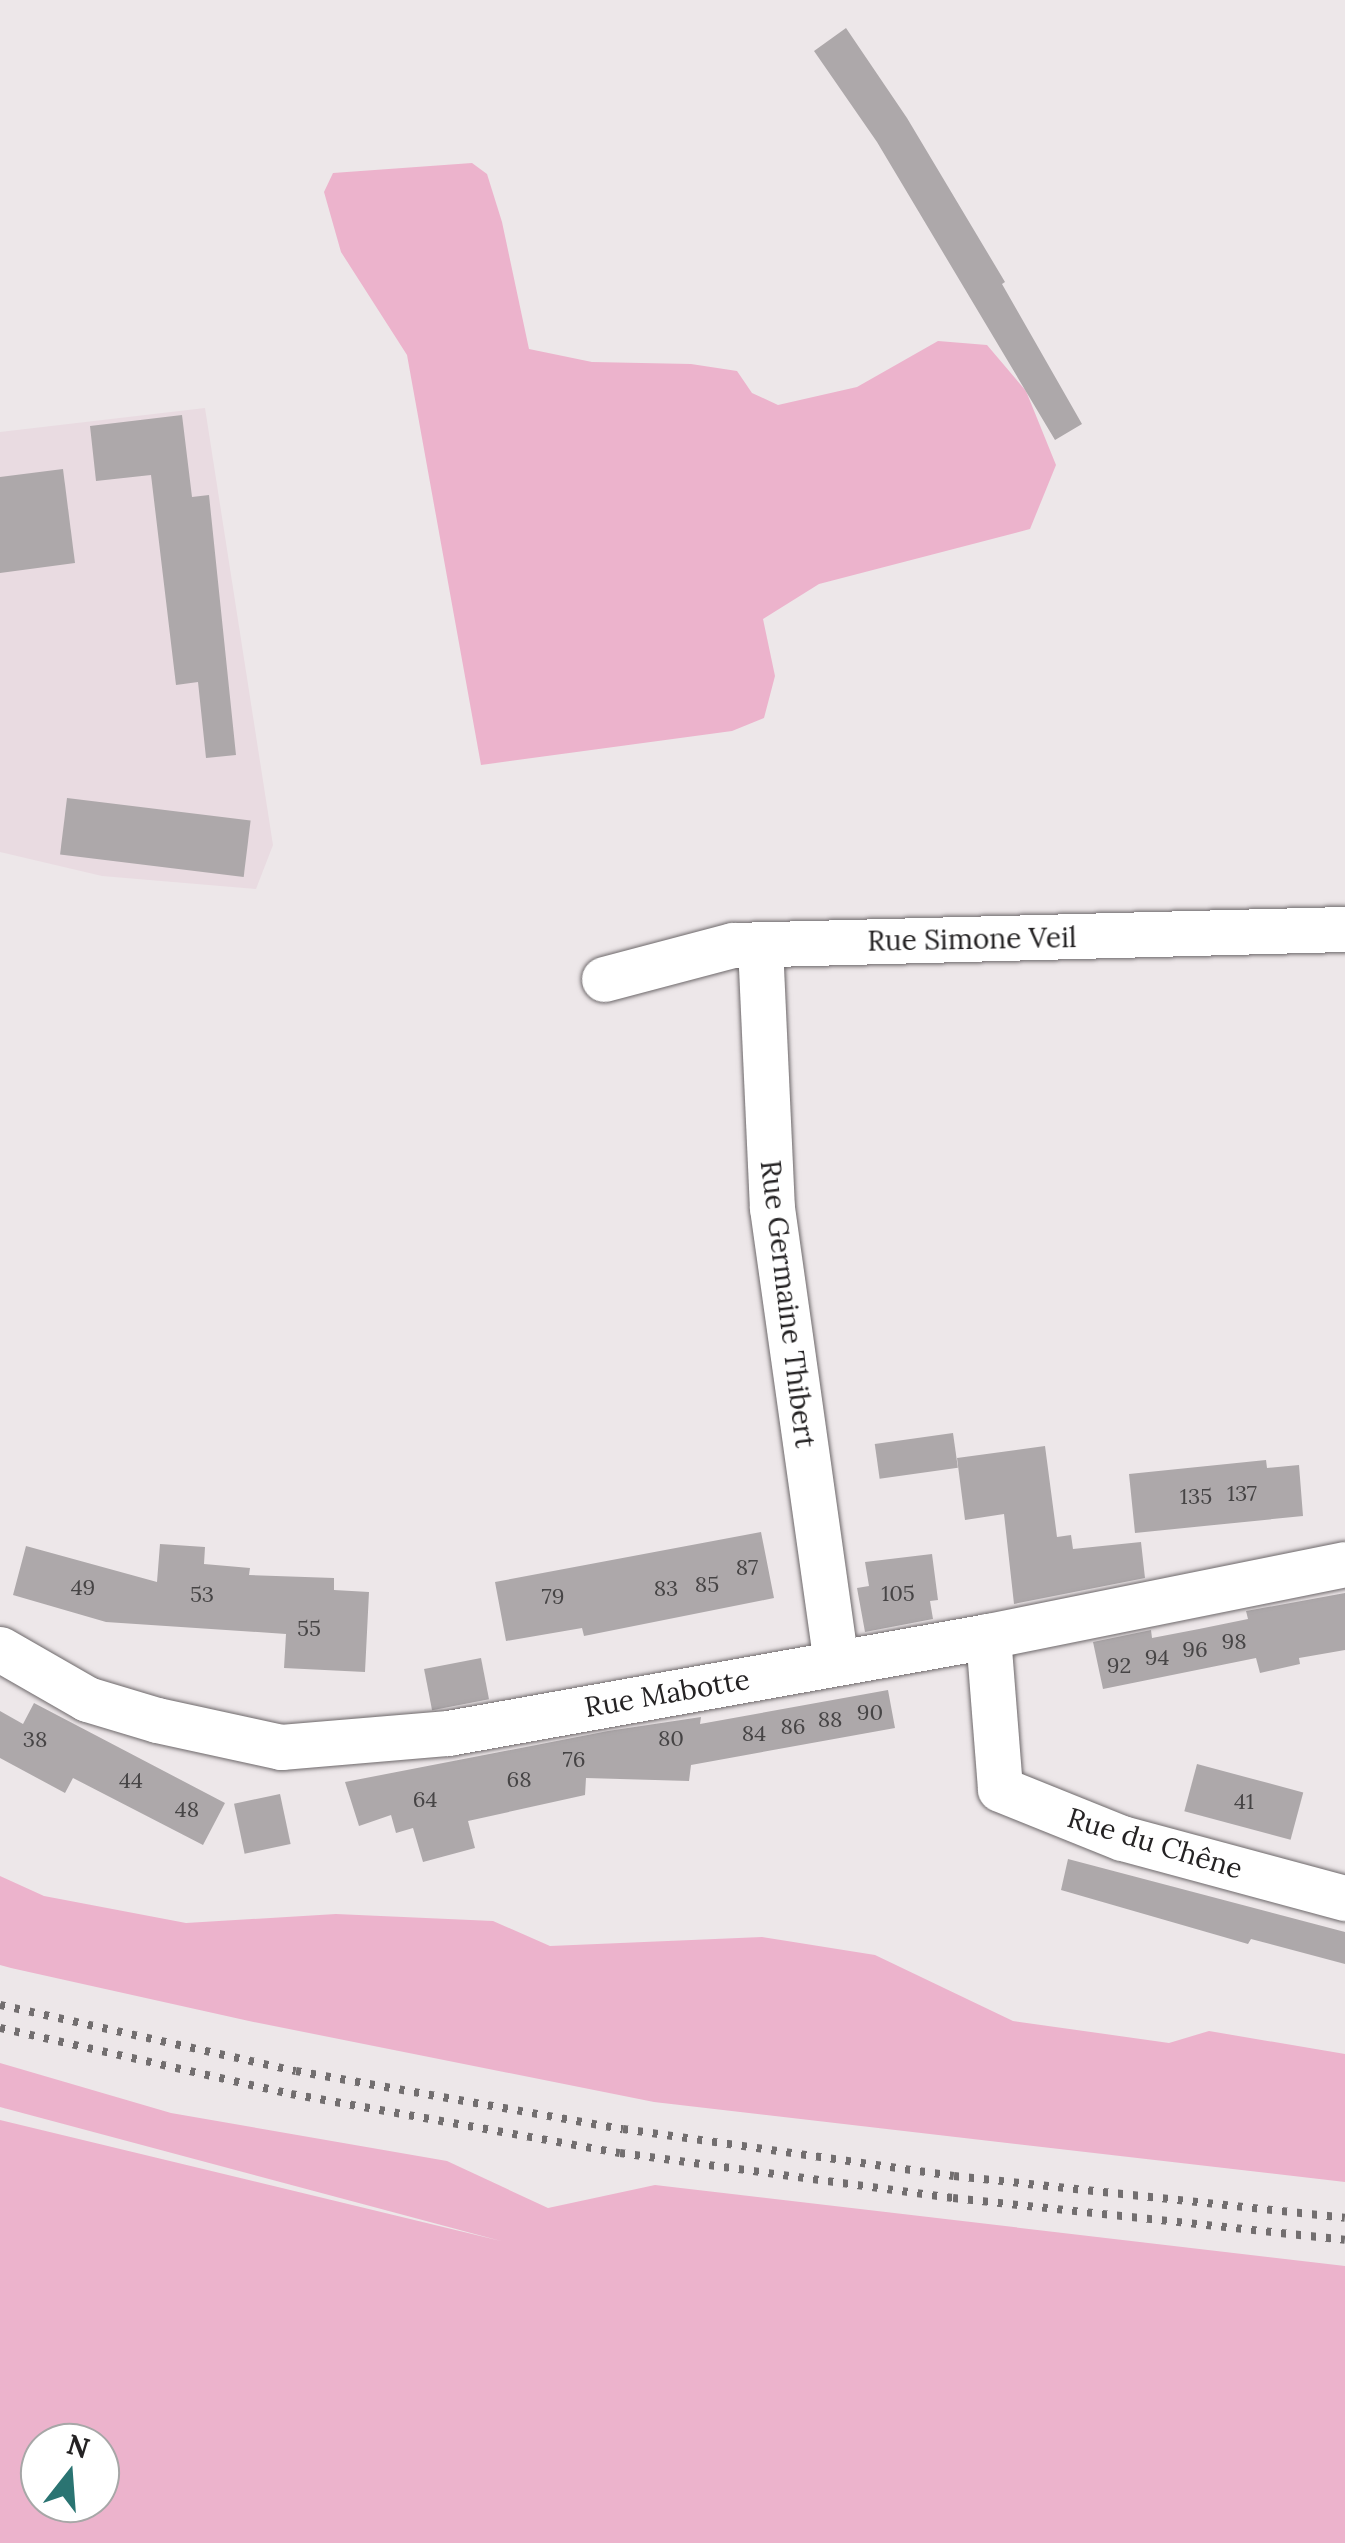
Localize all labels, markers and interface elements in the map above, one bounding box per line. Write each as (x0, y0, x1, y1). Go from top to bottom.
street label: Rue Simone Veil (867, 920, 1077, 958)
street label: Rue Germaine Thibert (754, 1158, 822, 1450)
house number: 137 (1227, 1481, 1257, 1507)
house number: 135 (1180, 1484, 1212, 1510)
house number: 87 (736, 1555, 758, 1581)
house number: 85 (695, 1572, 719, 1598)
house number: 49 (71, 1575, 95, 1601)
house number: 83 (654, 1576, 678, 1602)
house number: 105 (881, 1581, 915, 1607)
house number: 53 (190, 1582, 214, 1608)
house number: 79 (542, 1584, 564, 1610)
house number: 55 (297, 1616, 321, 1642)
house number: 98 (1221, 1629, 1247, 1655)
house number: 96 (1182, 1637, 1208, 1663)
house number: 94 (1145, 1645, 1169, 1671)
house number: 92 (1107, 1653, 1131, 1679)
street label: Rue Mabotte (582, 1662, 752, 1724)
house number: 90 (857, 1700, 883, 1726)
house number: 88 (818, 1707, 842, 1733)
house number: 86 (780, 1714, 806, 1740)
house number: 84 (742, 1721, 766, 1747)
house number: 80 (658, 1726, 684, 1752)
house number: 38 (23, 1727, 47, 1753)
house number: 76 (563, 1747, 585, 1773)
house number: 68 (506, 1767, 532, 1793)
house number: 44 (119, 1768, 143, 1794)
house number: 64 (413, 1787, 437, 1813)
house number: 41 (1234, 1789, 1254, 1815)
house number: 48 (175, 1797, 199, 1823)
street label: Rue du Chêne (1063, 1800, 1247, 1886)
north arrow (20, 2423, 120, 2523)
text: N (63, 2426, 94, 2467)

